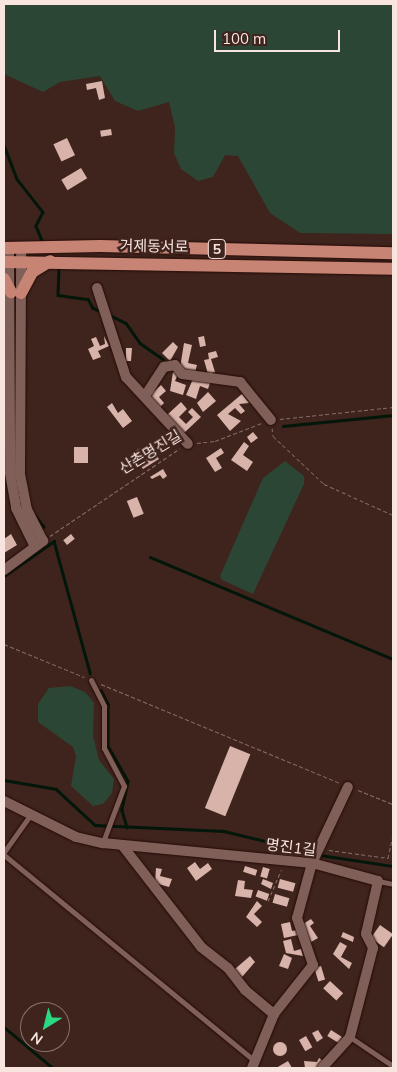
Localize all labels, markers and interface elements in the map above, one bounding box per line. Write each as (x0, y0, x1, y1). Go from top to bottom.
scale bar (217, 20, 343, 52)
text: 100 m (222, 29, 266, 48)
street label: 거제동서로 (119, 236, 189, 256)
road number: 5 (207, 238, 227, 260)
street label: 산촌명진길 (116, 427, 184, 477)
street label: 명진1길 (265, 835, 317, 859)
north arrow (20, 1002, 70, 1052)
text: N (27, 1028, 46, 1049)

